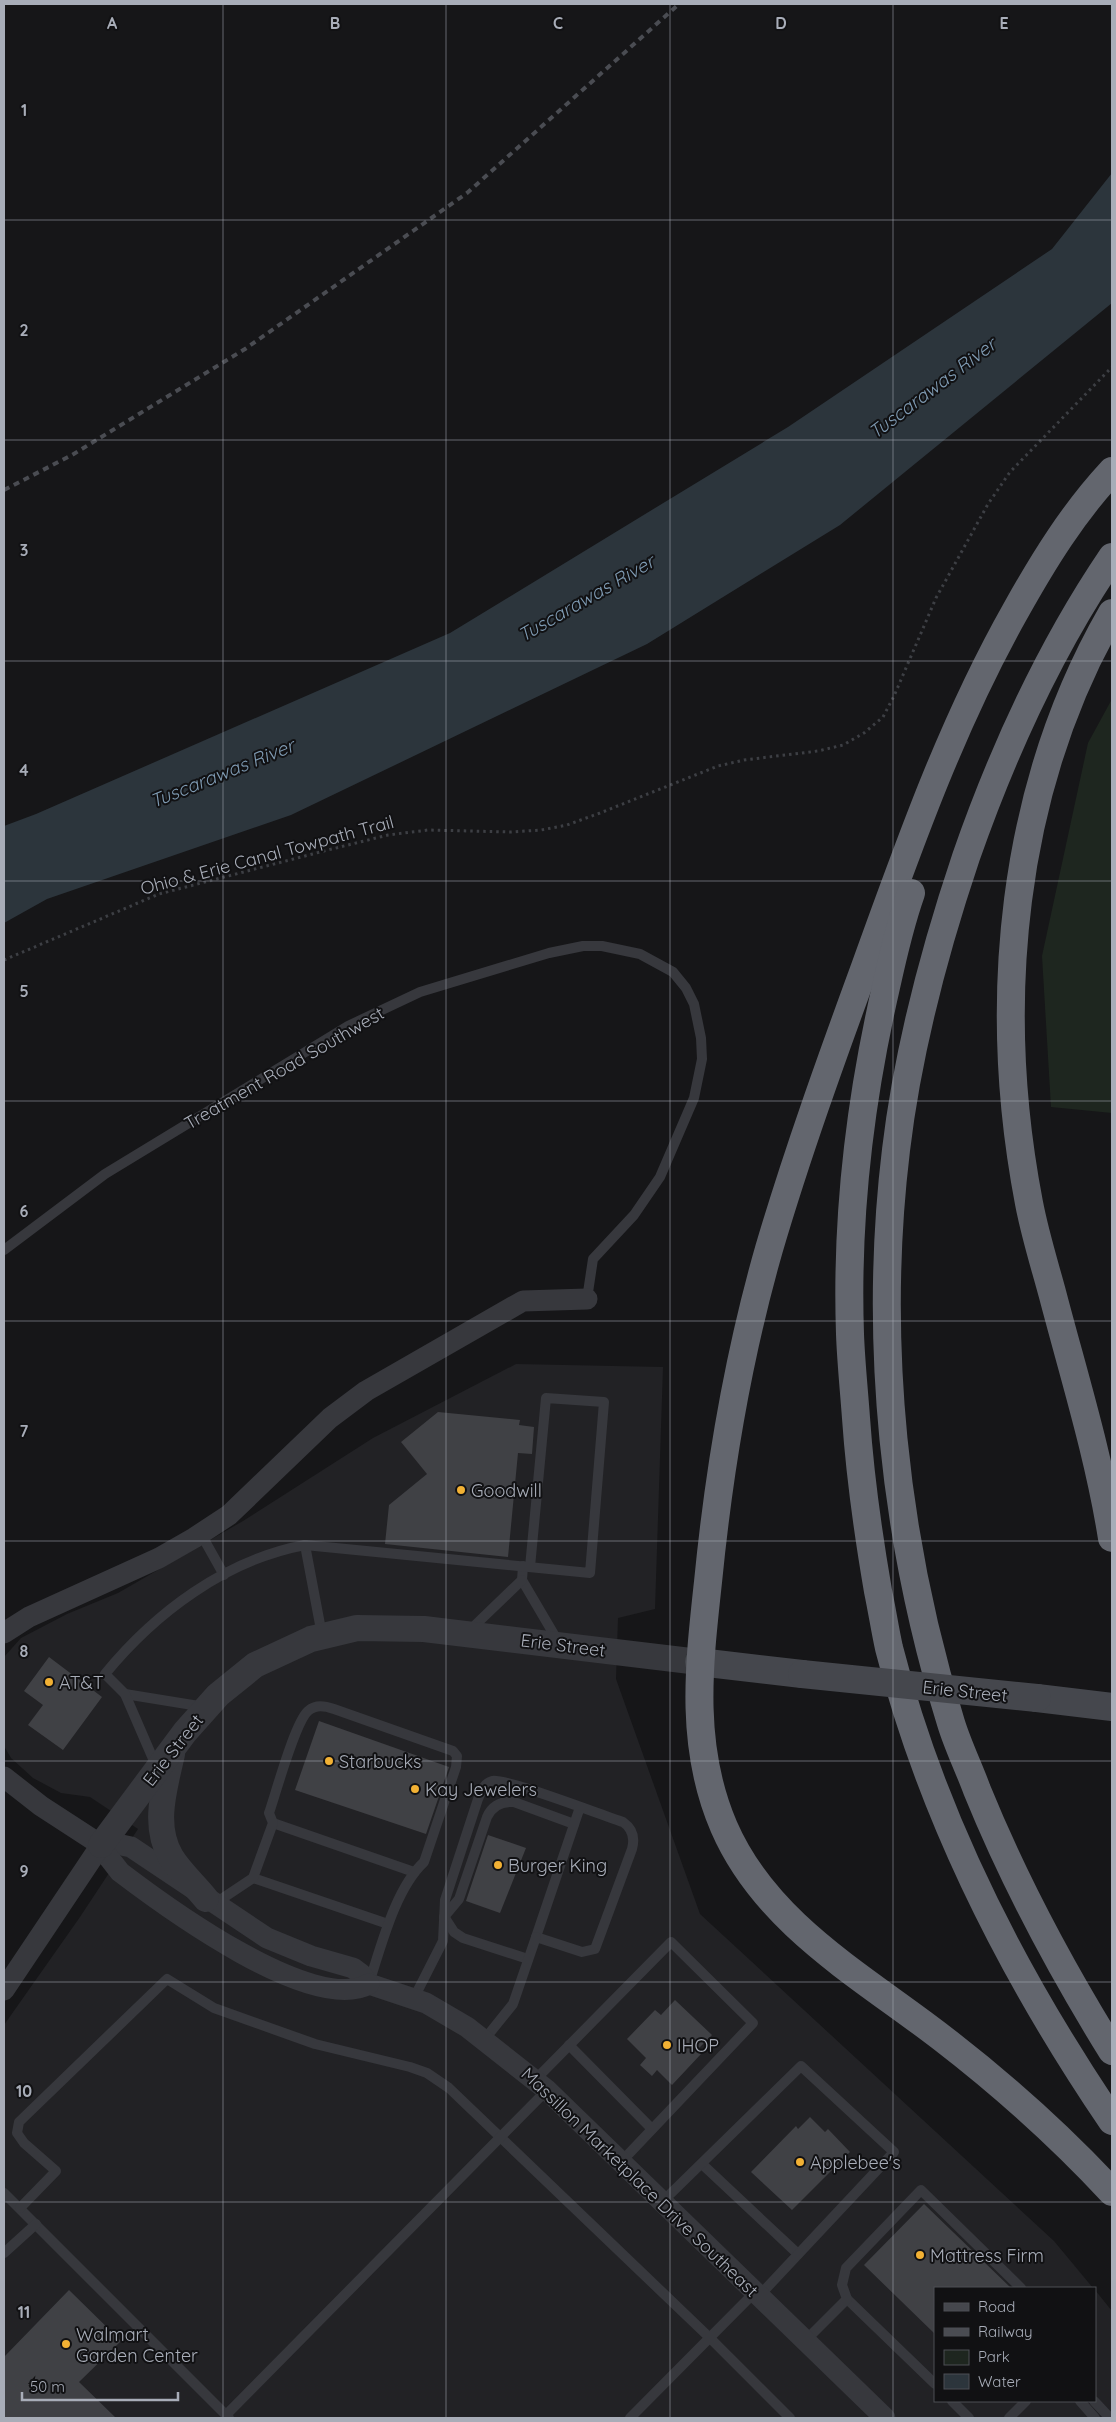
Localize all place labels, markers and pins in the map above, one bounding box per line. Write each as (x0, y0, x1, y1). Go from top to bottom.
place label: Goodwill (471, 1479, 542, 1502)
marker: Goodwill (455, 1484, 467, 1496)
place label: AT&T (59, 1671, 104, 1694)
marker: AT&T (43, 1676, 55, 1688)
place label: Starbucks (339, 1750, 422, 1773)
marker: Starbucks (323, 1755, 335, 1767)
place label: Kay Jewelers (425, 1778, 537, 1801)
marker: Kay Jewelers (409, 1783, 421, 1795)
place label: Burger King (508, 1854, 607, 1877)
marker: Burger King (492, 1859, 504, 1871)
place label: IHOP (677, 2034, 719, 2057)
marker: IHOP (661, 2039, 673, 2051)
place label: Applebee's (810, 2151, 901, 2174)
marker: Applebee's (794, 2156, 806, 2168)
place label: Mattress Firm (930, 2244, 1044, 2267)
marker: Mattress Firm (914, 2249, 926, 2261)
place label: Walmart Garden Center (76, 2323, 198, 2367)
marker: Walmart Garden Center (60, 2338, 72, 2350)

